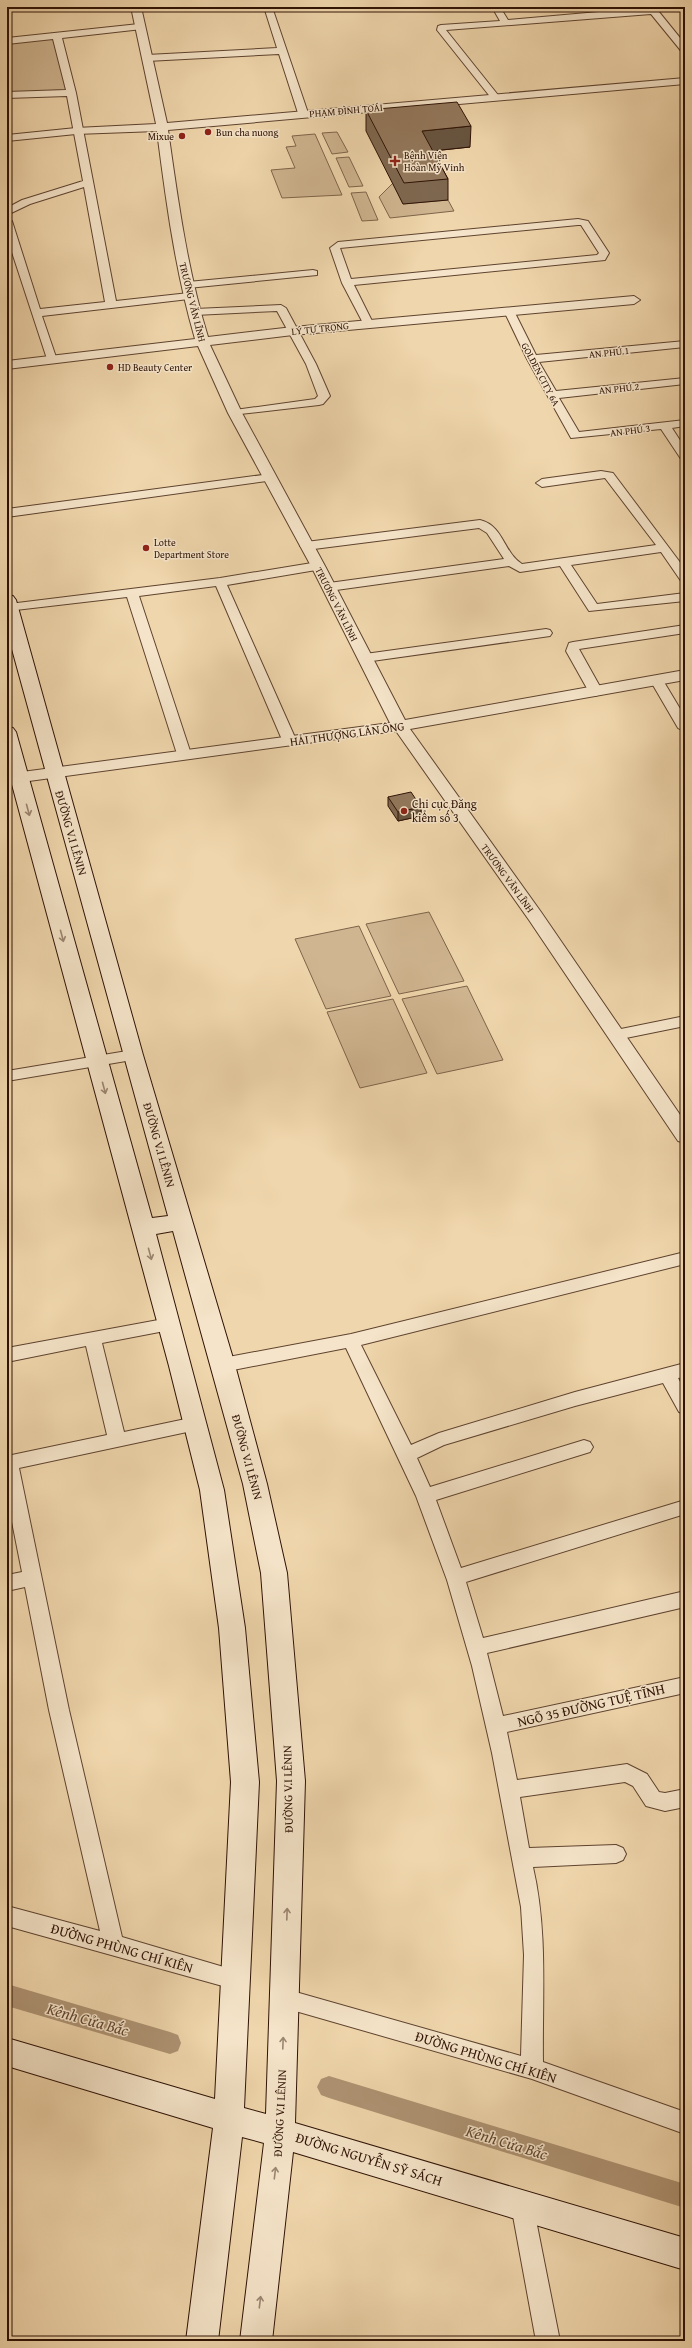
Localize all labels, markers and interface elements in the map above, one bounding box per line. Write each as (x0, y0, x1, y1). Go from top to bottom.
street label: PHẠM ĐÌNH TOÁI (309, 100, 383, 121)
place label: Bun cha nuong (216, 125, 278, 140)
marker: Bun cha nuong (203, 127, 213, 137)
place label: Mixue (148, 129, 174, 144)
marker: Mixue (177, 131, 187, 141)
place label: Bệnh Viện Hoàn Mỹ Vinh (404, 148, 465, 175)
marker: Bệnh Viện Hoàn Mỹ Vinh (389, 155, 401, 167)
street label: TRƯƠNG VĂN LĨNH (175, 261, 210, 344)
street label: LÝ TỰ TRỌNG (291, 318, 350, 339)
street label: GOLDEN CITY 6A (518, 340, 564, 409)
street label: AN PHÚ 1 (588, 343, 630, 362)
place label: HD Beauty Center (118, 360, 192, 375)
marker: HD Beauty Center (105, 362, 115, 372)
street label: AN PHÚ 2 (598, 379, 640, 398)
street label: AN PHÚ 3 (609, 421, 651, 440)
place label: Lotte Department Store (154, 535, 229, 562)
marker: Lotte Department Store (141, 543, 151, 553)
street label: TRƯƠNG VĂN LĨNH (311, 564, 362, 644)
street label: HẢI THƯỢNG LÃN ÔNG (289, 717, 405, 750)
street label: ĐƯỜNG V.I LÊNIN (51, 788, 92, 877)
place label: Chi cục Đăng kiểm số 3 (412, 795, 477, 826)
one-way arrow (25, 804, 32, 817)
marker: Chi cục Đăng kiểm số 3 (399, 806, 409, 816)
street label: TRƯƠNG VĂN LĨNH (478, 841, 538, 916)
one-way arrow (59, 929, 67, 942)
one-way arrow (101, 1082, 108, 1095)
street label: ĐƯỜNG V.I LÊNIN (139, 1100, 180, 1189)
one-way arrow (146, 1247, 154, 1260)
street label: ĐƯỜNG V.I LÊNIN (228, 1412, 267, 1501)
street label: NGÕ 35 ĐƯỜNG TUỆ TĨNH (515, 1678, 667, 1732)
street label: ĐƯỜNG V.I LÊNIN (278, 1745, 297, 1833)
one-way arrow (283, 1908, 291, 1921)
street label: ĐƯỜNG PHÙNG CHÍ KIÊN (49, 1918, 195, 1978)
water label: Kênh Cửa Bắc (43, 1996, 132, 2042)
street label: ĐƯỜNG PHÙNG CHÍ KIÊN (413, 2026, 559, 2088)
one-way arrow (280, 2037, 287, 2050)
street label: ĐƯỜNG V.I LÊNIN (269, 2069, 290, 2157)
water label: Kênh Cửa Bắc (462, 2118, 551, 2166)
street label: ĐƯỜNG NGUYỄN SỸ SÁCH (293, 2126, 445, 2191)
one-way arrow (272, 2167, 279, 2180)
one-way arrow (256, 2296, 264, 2309)

